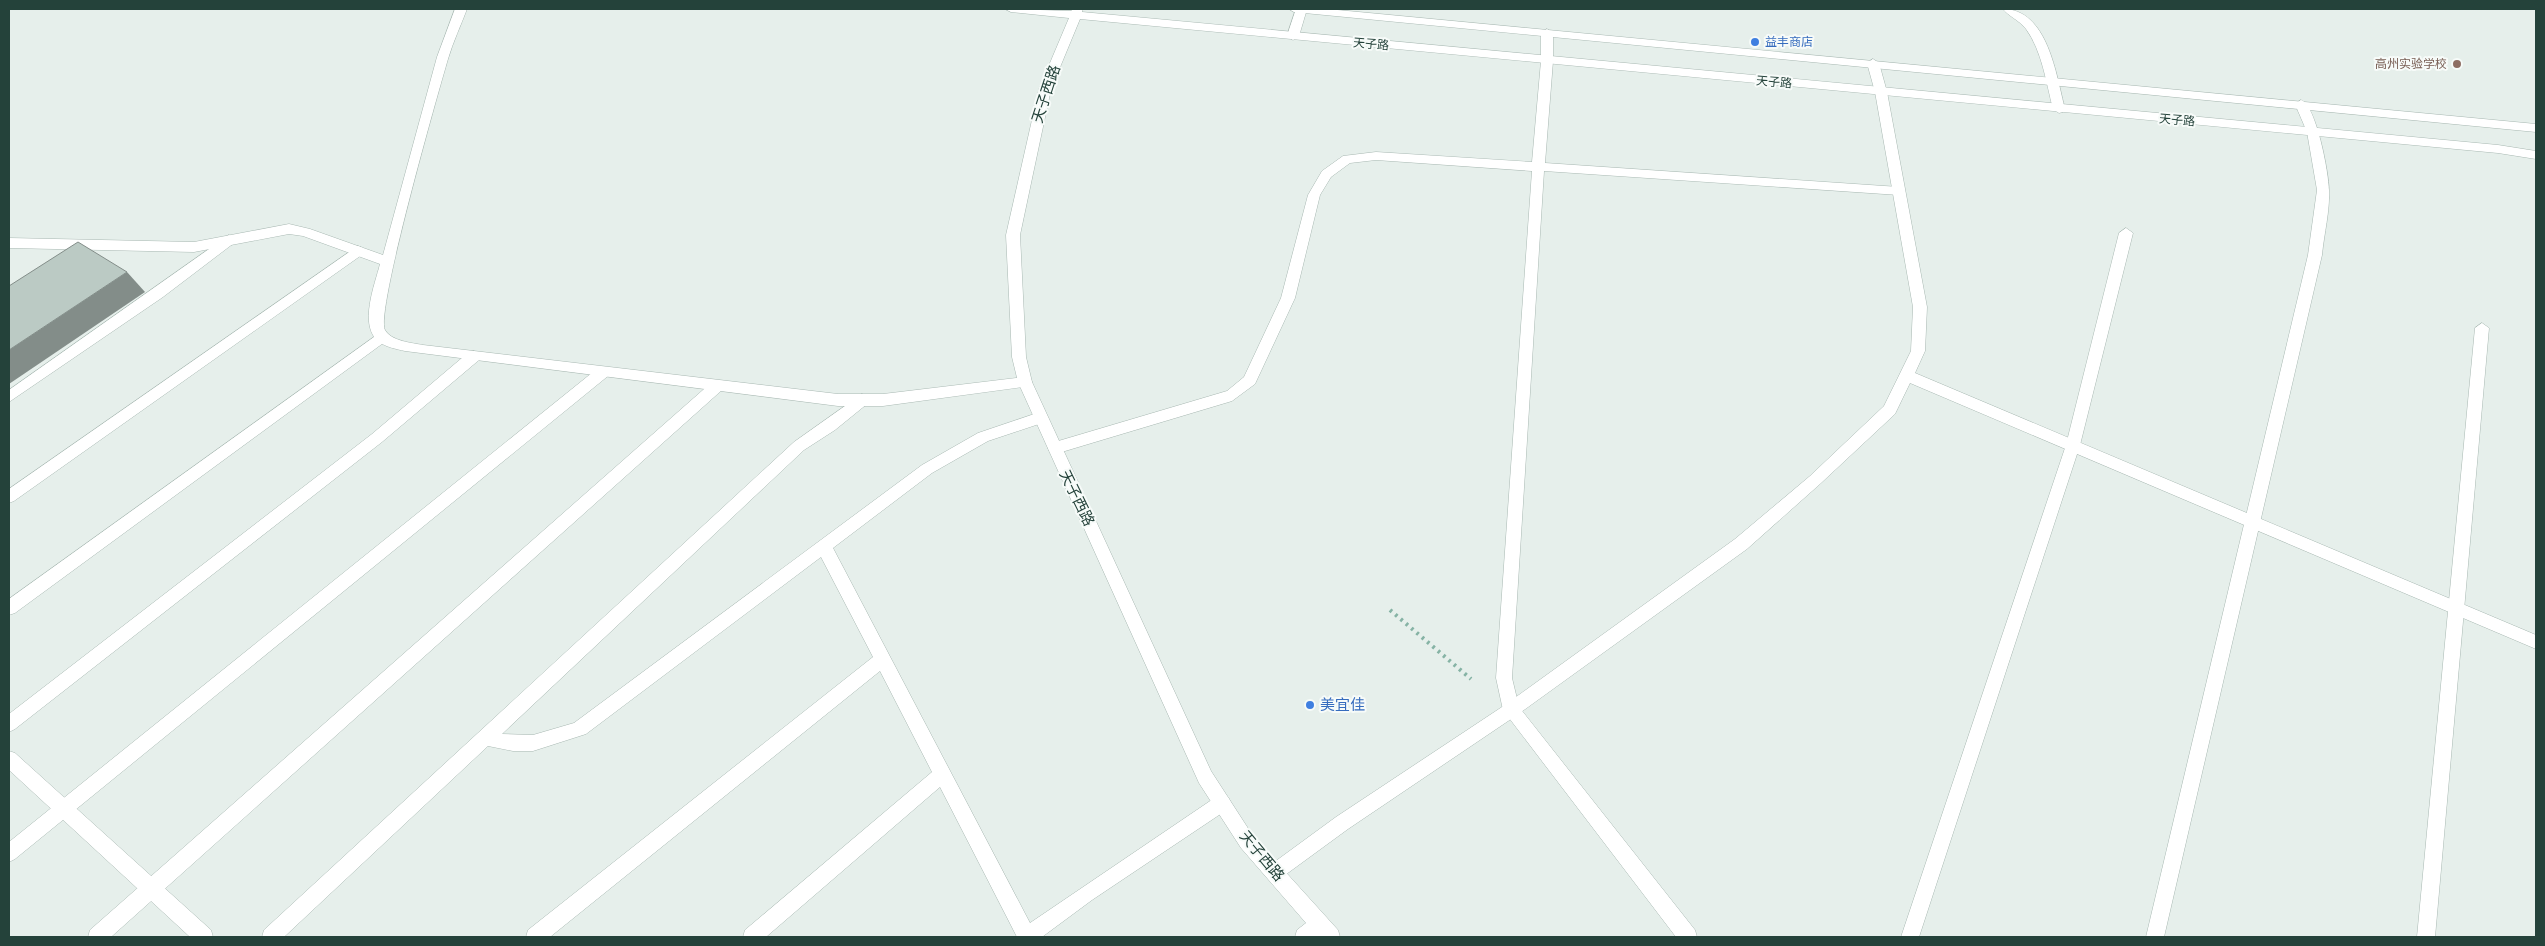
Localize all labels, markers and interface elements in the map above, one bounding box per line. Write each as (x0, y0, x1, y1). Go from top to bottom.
street label: 天子路 (1352, 35, 1390, 53)
place label: 益丰商店 (1765, 35, 1813, 49)
marker: 益丰商店 (1749, 36, 1761, 48)
place label: 高州实验学校 (2375, 57, 2447, 71)
marker: 高州实验学校 (2451, 58, 2463, 70)
street label: 天子西路 (1028, 63, 1064, 125)
street label: 天子路 (1755, 73, 1793, 91)
street label: 天子路 (2158, 111, 2196, 129)
street label: 天子西路 (1056, 467, 1098, 529)
place label: 美宜佳 (1320, 696, 1365, 714)
marker: 美宜佳 (1304, 699, 1316, 711)
street label: 天子西路 (1236, 827, 1288, 885)

